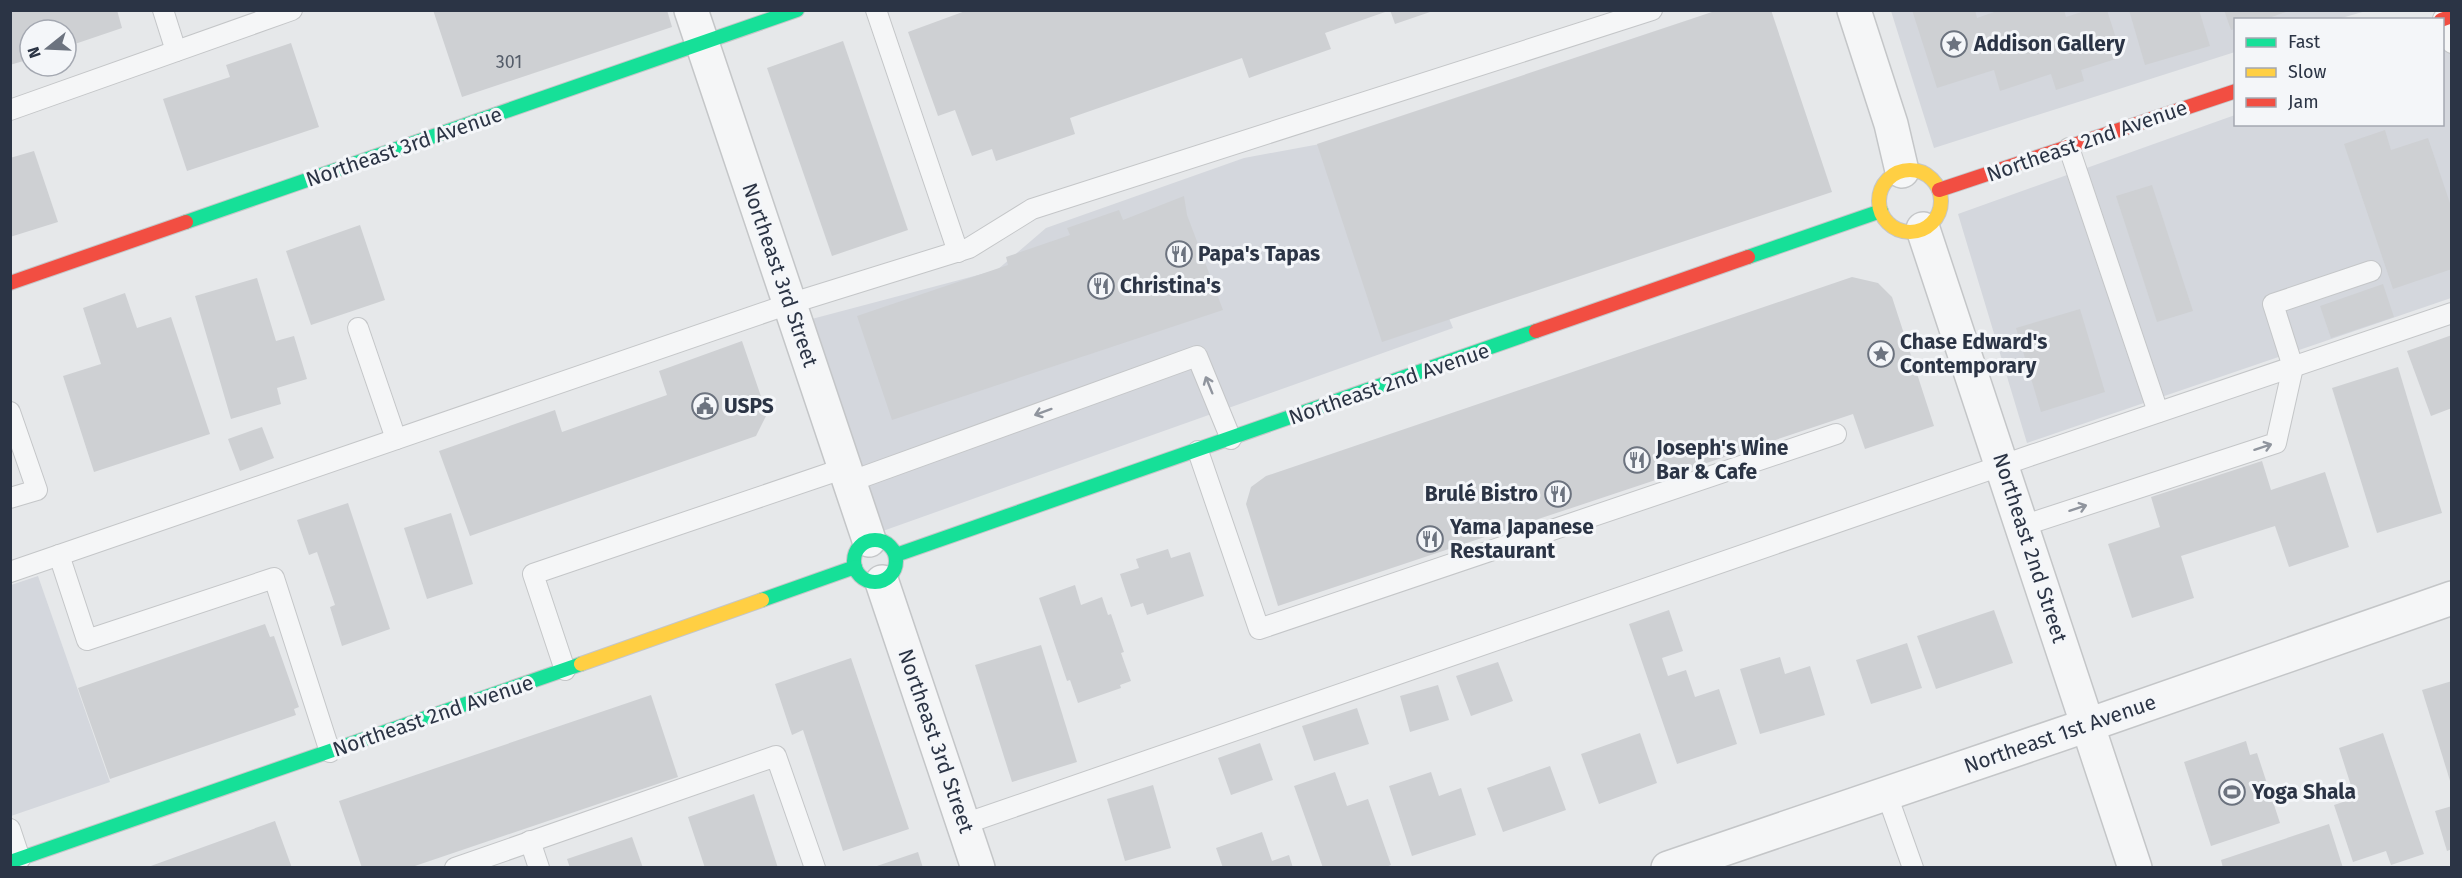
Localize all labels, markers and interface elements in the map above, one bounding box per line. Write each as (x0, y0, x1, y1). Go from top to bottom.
north arrow (18, 18, 78, 78)
legend (2234, 18, 2444, 126)
place icon: Addison Gallery (1939, 29, 1969, 59)
place label: Addison Gallery (1973, 31, 2125, 57)
text: Fast (2288, 31, 2321, 53)
text: N (24, 45, 45, 60)
house number: 301 (496, 51, 522, 73)
text: Slow (2288, 61, 2327, 83)
text: Jam (2288, 91, 2319, 113)
street label: Northeast 2nd Avenue (1983, 94, 2191, 188)
street label: Northeast 3rd Avenue (302, 101, 506, 193)
street label: Northeast 3rd Street (736, 179, 824, 371)
restaurant icon: Papa's Tapas (1164, 239, 1194, 269)
place label: Papa's Tapas (1198, 241, 1320, 267)
restaurant icon: Christina's (1086, 271, 1116, 301)
place label: Christina's (1120, 273, 1221, 299)
place label: Chase Edward's Contemporary (1900, 329, 2047, 379)
street label: Northeast 2nd Avenue (1285, 337, 1493, 431)
place icon: Chase Edward's Contemporary (1866, 339, 1896, 369)
one-way arrow (1203, 376, 1214, 395)
public building icon: USPS (690, 391, 720, 421)
place label: USPS (724, 393, 774, 419)
one-way arrow (1034, 408, 1053, 419)
place label: Joseph's Wine Bar & Cafe (1655, 435, 1789, 485)
one-way arrow (2253, 441, 2272, 452)
restaurant icon: Joseph's Wine Bar & Cafe (1622, 445, 1652, 475)
street label: Northeast 2nd Street (1987, 450, 2073, 646)
restaurant icon: Brulé Bistro (1543, 479, 1573, 509)
place label: Brulé Bistro (1425, 481, 1538, 507)
one-way arrow (2068, 501, 2087, 512)
place label: Yama Japanese Restaurant (1449, 514, 1594, 564)
restaurant icon: Yama Japanese Restaurant (1415, 524, 1445, 554)
street label: Northeast 3rd Street (892, 645, 980, 837)
street label: Northeast 2nd Avenue (329, 669, 537, 763)
street label: Northeast 1st Avenue (1960, 689, 2160, 779)
sports icon: Yoga Shala (2217, 777, 2247, 807)
place label: Yoga Shala (2251, 779, 2356, 805)

